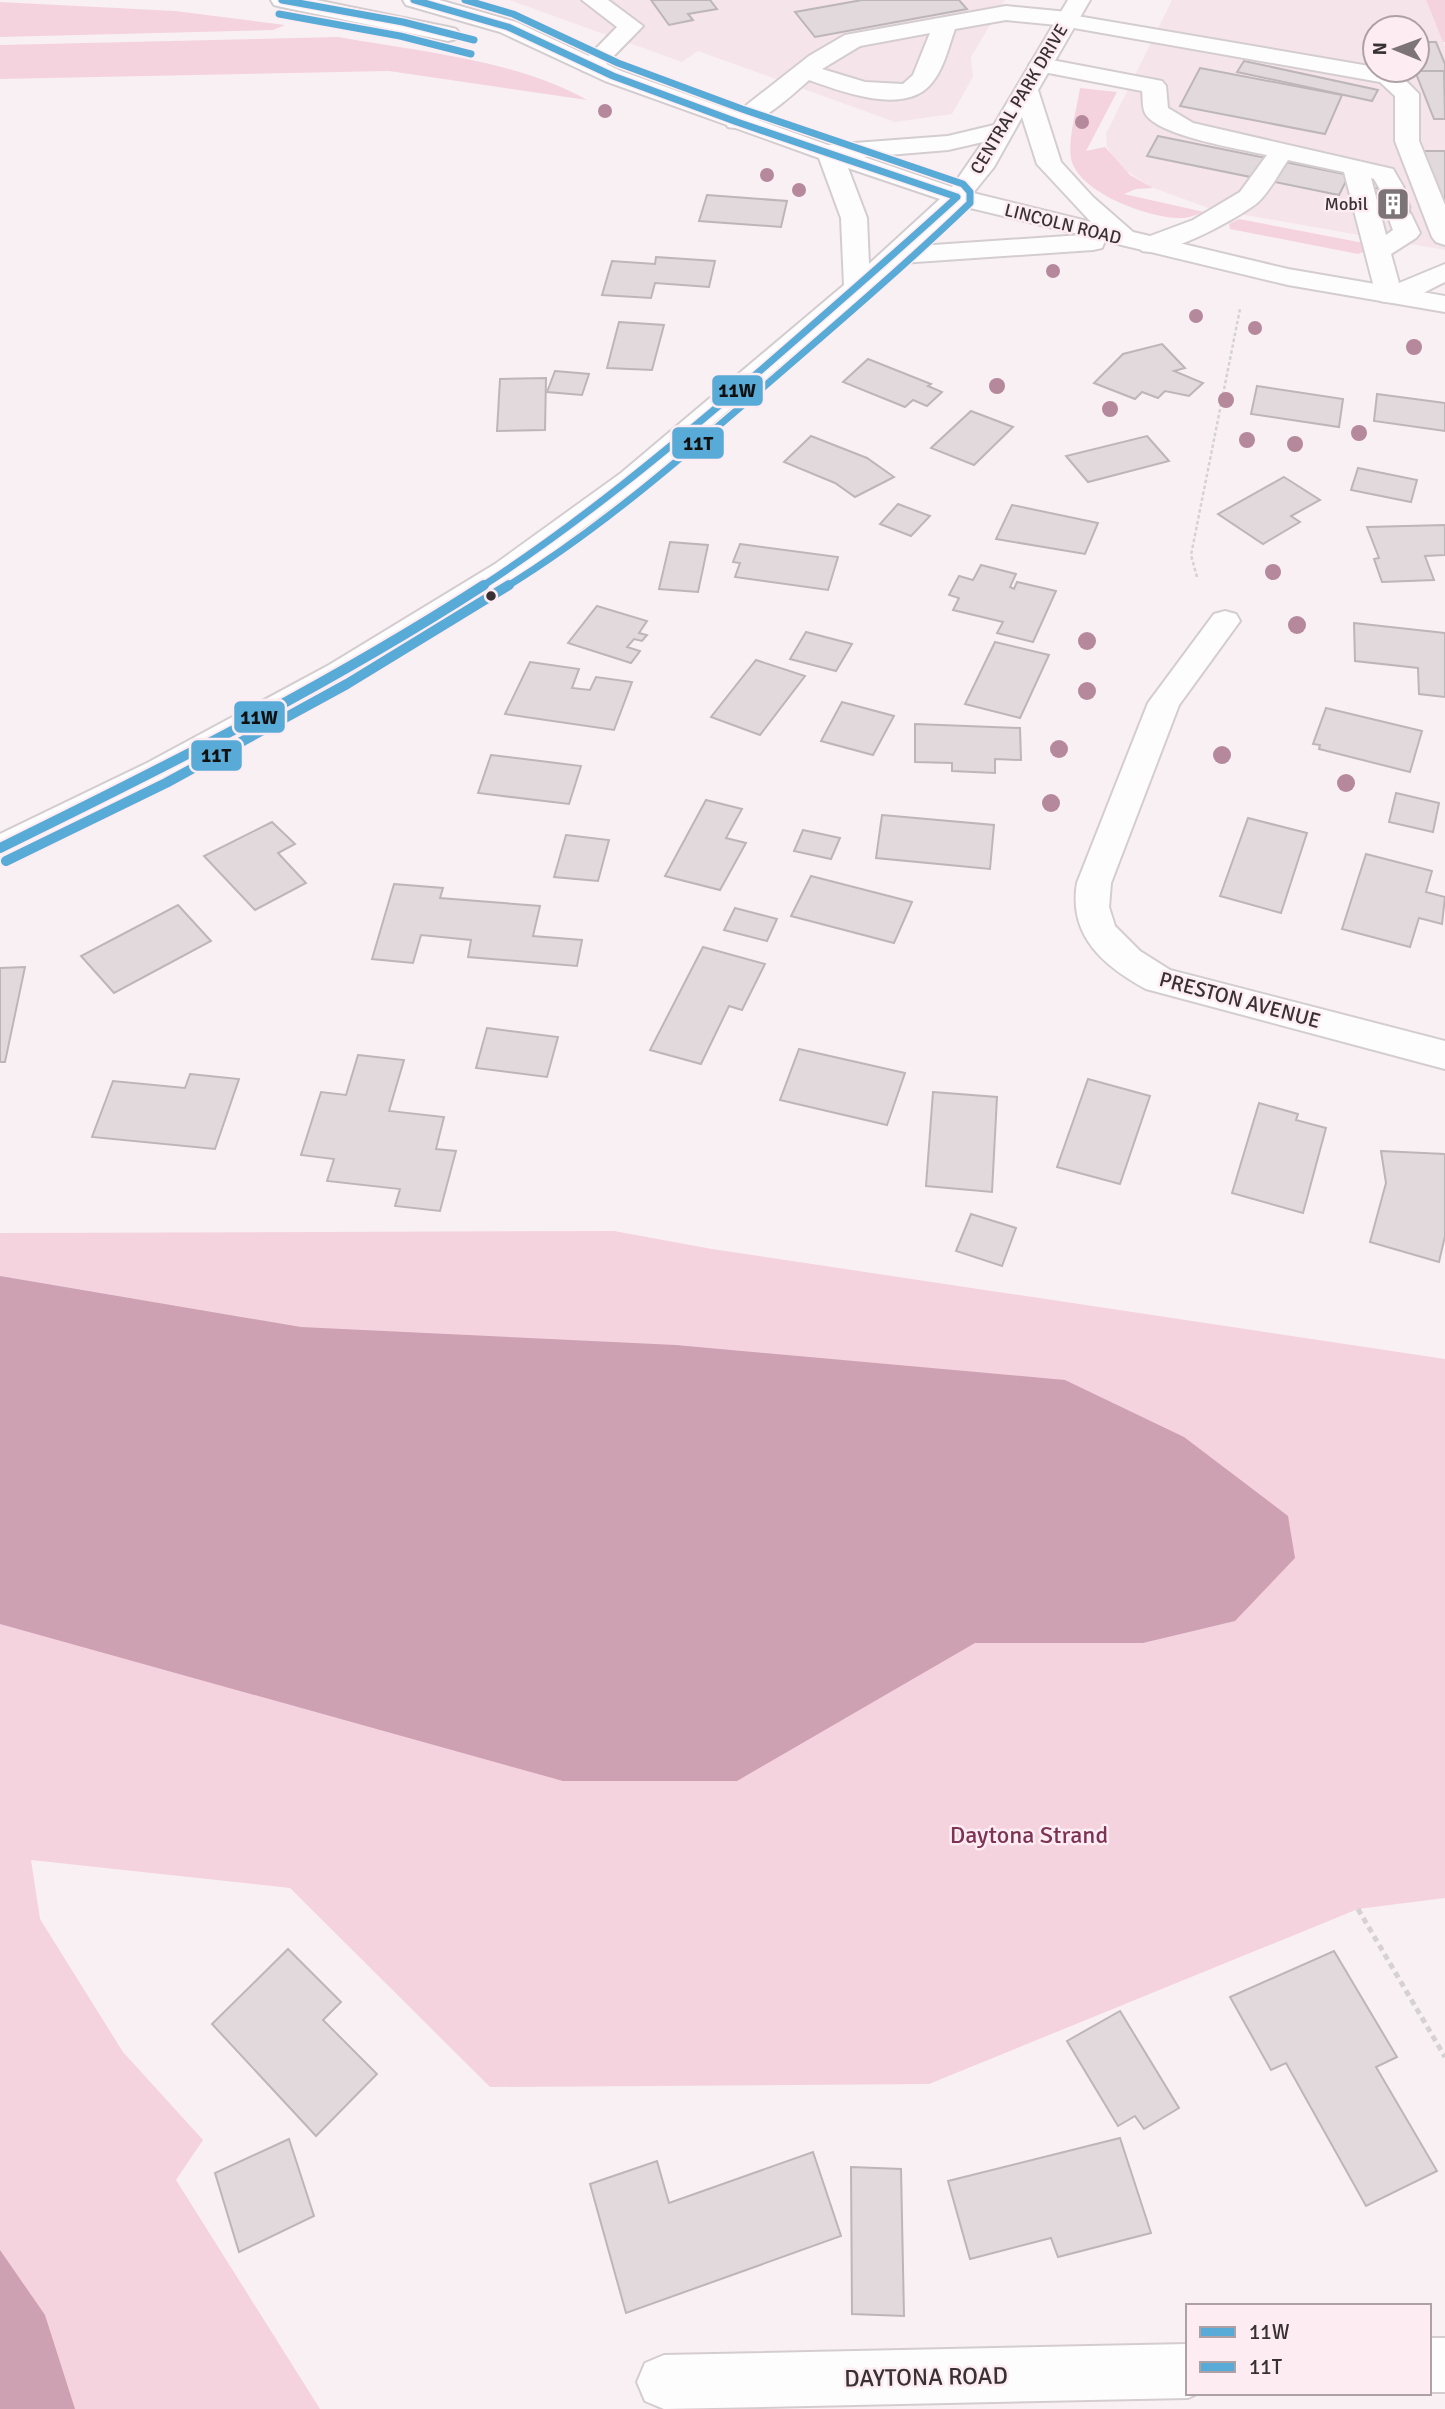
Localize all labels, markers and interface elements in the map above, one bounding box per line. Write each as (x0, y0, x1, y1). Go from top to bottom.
north arrow (1361, 14, 1431, 84)
street label: CENTRAL PARK DRIVE (966, 20, 1072, 178)
text: N (1368, 42, 1392, 56)
building icon: Mobil (1374, 185, 1412, 223)
place label: Mobil (1324, 193, 1368, 215)
street label: LINCOLN ROAD (1002, 199, 1124, 249)
line badge: 11W (711, 374, 764, 407)
text: 11W (718, 379, 756, 403)
line badge: 11T (671, 426, 725, 460)
text: 11T (683, 432, 713, 456)
unlabelled marker (484, 589, 498, 603)
line badge: 11W (233, 700, 286, 734)
text: 11W (240, 706, 278, 730)
line badge: 11T (190, 739, 243, 772)
text: 11T (201, 744, 231, 768)
street label: PRESTON AVENUE (1157, 966, 1323, 1034)
park label: Daytona Strand (950, 1820, 1108, 1850)
legend (1186, 2304, 1431, 2395)
text: 11W (1249, 2319, 1290, 2345)
text: 11T (1249, 2354, 1283, 2380)
street label: DAYTONA ROAD (844, 2361, 1008, 2393)

